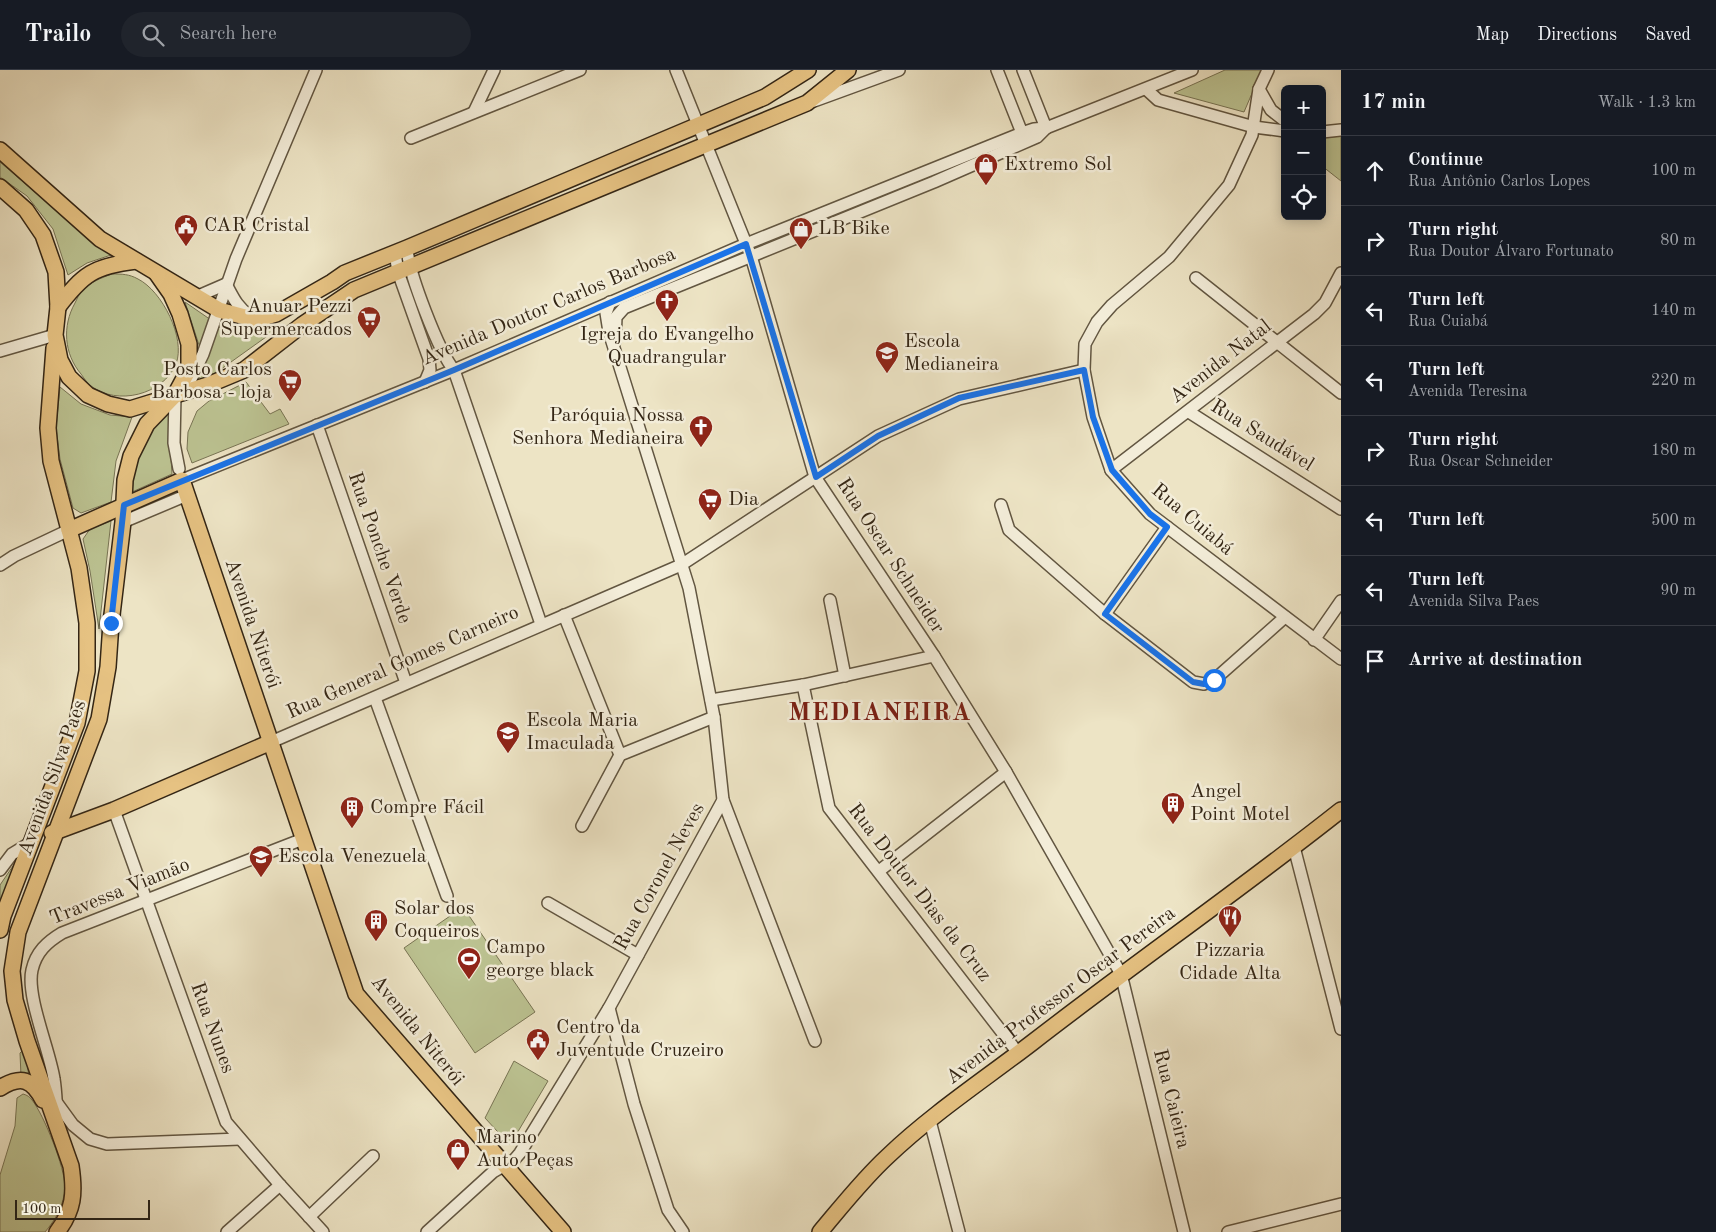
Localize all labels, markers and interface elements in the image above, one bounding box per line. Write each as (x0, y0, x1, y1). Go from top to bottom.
search box (121, 12, 471, 57)
icon: search (139, 21, 167, 49)
text: Trailo (25, 23, 91, 47)
text: Search here (179, 25, 277, 44)
text: Map (1476, 26, 1509, 44)
text: Directions (1537, 26, 1617, 44)
text: Saved (1645, 26, 1691, 44)
map controls (1281, 85, 1326, 220)
button: + (1281, 85, 1326, 130)
text: 17 min (1361, 92, 1426, 113)
text: Walk · 1.3 km (1598, 95, 1696, 111)
button: − (1281, 130, 1326, 175)
text: Continue (1408, 151, 1483, 170)
shop icon: Extremo Sol (973, 152, 999, 186)
place label: Extremo Sol (1004, 155, 1112, 175)
icon: ahead (1361, 157, 1389, 185)
text: 100 m (1651, 163, 1696, 179)
text: Rua Antônio Carlos Lopes (1408, 174, 1590, 190)
button: locate (1281, 175, 1326, 220)
public building icon: CAR Cristal (173, 213, 199, 247)
place label: CAR Cristal (204, 216, 310, 236)
shop icon: LB Bike (788, 216, 814, 250)
place label: LB Bike (818, 219, 890, 239)
text: Turn right (1408, 221, 1498, 240)
icon: right (1361, 227, 1389, 255)
text: 80 m (1660, 233, 1696, 249)
street label: Avenida Doutor Carlos Barbosa (419, 244, 679, 370)
text: Rua Doutor Álvaro Fortunato (1408, 244, 1614, 260)
church icon: Igreja do Evangelho Quadrangular (654, 288, 680, 322)
text: Turn left (1408, 291, 1485, 310)
place label: Anuar Pezzi Supermercados (220, 297, 352, 340)
icon: left (1361, 297, 1389, 325)
text: 140 m (1651, 303, 1696, 319)
supermarket icon: Anuar Pezzi Supermercados (356, 305, 382, 339)
text: Rua Cuiabá (1408, 314, 1488, 330)
street label: Avenida Natal (1167, 316, 1275, 408)
place label: Igreja do Evangelho Quadrangular (580, 325, 754, 368)
place label: Escola Medianeira (904, 332, 999, 375)
school or university icon: Escola Medianeira (874, 340, 900, 374)
place label: Posto Carlos Barbosa - loja (151, 360, 272, 403)
text: Turn left (1408, 361, 1485, 380)
icon: left (1361, 367, 1389, 395)
supermarket icon: Posto Carlos Barbosa - loja (277, 368, 303, 402)
text: 220 m (1651, 373, 1696, 389)
text: Avenida Teresina (1408, 384, 1527, 400)
street label: Rua Saudável (1207, 396, 1317, 476)
place label: Paróquia Nossa Senhora Medianeira (512, 406, 684, 449)
church icon: Paróquia Nossa Senhora Medianeira (688, 414, 714, 448)
text: Turn right (1408, 431, 1498, 450)
icon: right (1361, 437, 1389, 465)
text: 180 m (1651, 443, 1696, 459)
text: Rua Oscar Schneider (1408, 454, 1553, 470)
street label: Rua Ponche Verde (344, 470, 414, 626)
street label: Rua Oscar Schneider (832, 475, 948, 637)
street label: Rua Cuiabá (1147, 480, 1237, 560)
supermarket icon: Dia (697, 487, 723, 521)
place label: Dia (728, 490, 759, 510)
icon: left (1361, 507, 1389, 535)
text: Turn left (1408, 511, 1485, 530)
text: 500 m (1651, 513, 1696, 529)
street label: Avenida Niterói (220, 557, 284, 691)
text: Turn left (1408, 571, 1485, 590)
icon: left (1361, 577, 1389, 605)
text: 90 m (1660, 583, 1696, 599)
text: Avenida Silva Paes (1408, 594, 1539, 610)
street label: Rua General Gomes Carneiro (284, 603, 522, 723)
route end (100, 612, 123, 635)
icon: arrive (1361, 647, 1389, 675)
text: Arrive at destination (1408, 651, 1582, 670)
route start (1203, 669, 1226, 692)
street label: Avenida Silva Paes (16, 697, 90, 859)
district label: MEDIANEIRA (788, 701, 972, 726)
place label: Escola Maria Imaculada (526, 711, 638, 754)
school or university icon: Escola Maria Imaculada (495, 720, 521, 754)
place label: Angel Point Motel (1190, 782, 1290, 825)
building icon: Angel Point Motel (1160, 791, 1186, 825)
building icon: Compre Fácil (339, 795, 365, 829)
place label: Compre Fácil (370, 798, 484, 818)
street label: Rua Coronel Neves (611, 800, 709, 954)
street label: Rua Doutor Dias da Cruz (844, 800, 994, 986)
school or university icon: Escola Venezuela (248, 844, 274, 878)
place label: Escola Venezuela (278, 847, 427, 867)
street label: Travessa Viamão (47, 855, 193, 929)
place label: Solar dos Coqueiros (394, 899, 479, 942)
street label: Avenida Professor Oscar Pereira (943, 903, 1179, 1089)
restaurant icon: Pizzaria Cidade Alta (1217, 904, 1243, 938)
building icon: Solar dos Coqueiros (363, 908, 389, 942)
place label: Campo george black (486, 938, 594, 981)
place label: Pizzaria Cidade Alta (1179, 941, 1281, 984)
sports icon: Campo george black (456, 946, 482, 980)
street label: Avenida Niterói (367, 972, 467, 1090)
street label: Rua Nunes (186, 980, 238, 1076)
place label: Centro da Juventude Cruzeiro (556, 1018, 724, 1061)
public building icon: Centro da Juventude Cruzeiro (525, 1027, 551, 1061)
street label: Rua Caieira (1149, 1047, 1193, 1151)
place label: Marino Auto Peças (476, 1128, 574, 1171)
shop icon: Marino Auto Peças (445, 1137, 471, 1171)
scale bar (15, 1197, 150, 1220)
text: 100 m (22, 1202, 61, 1216)

